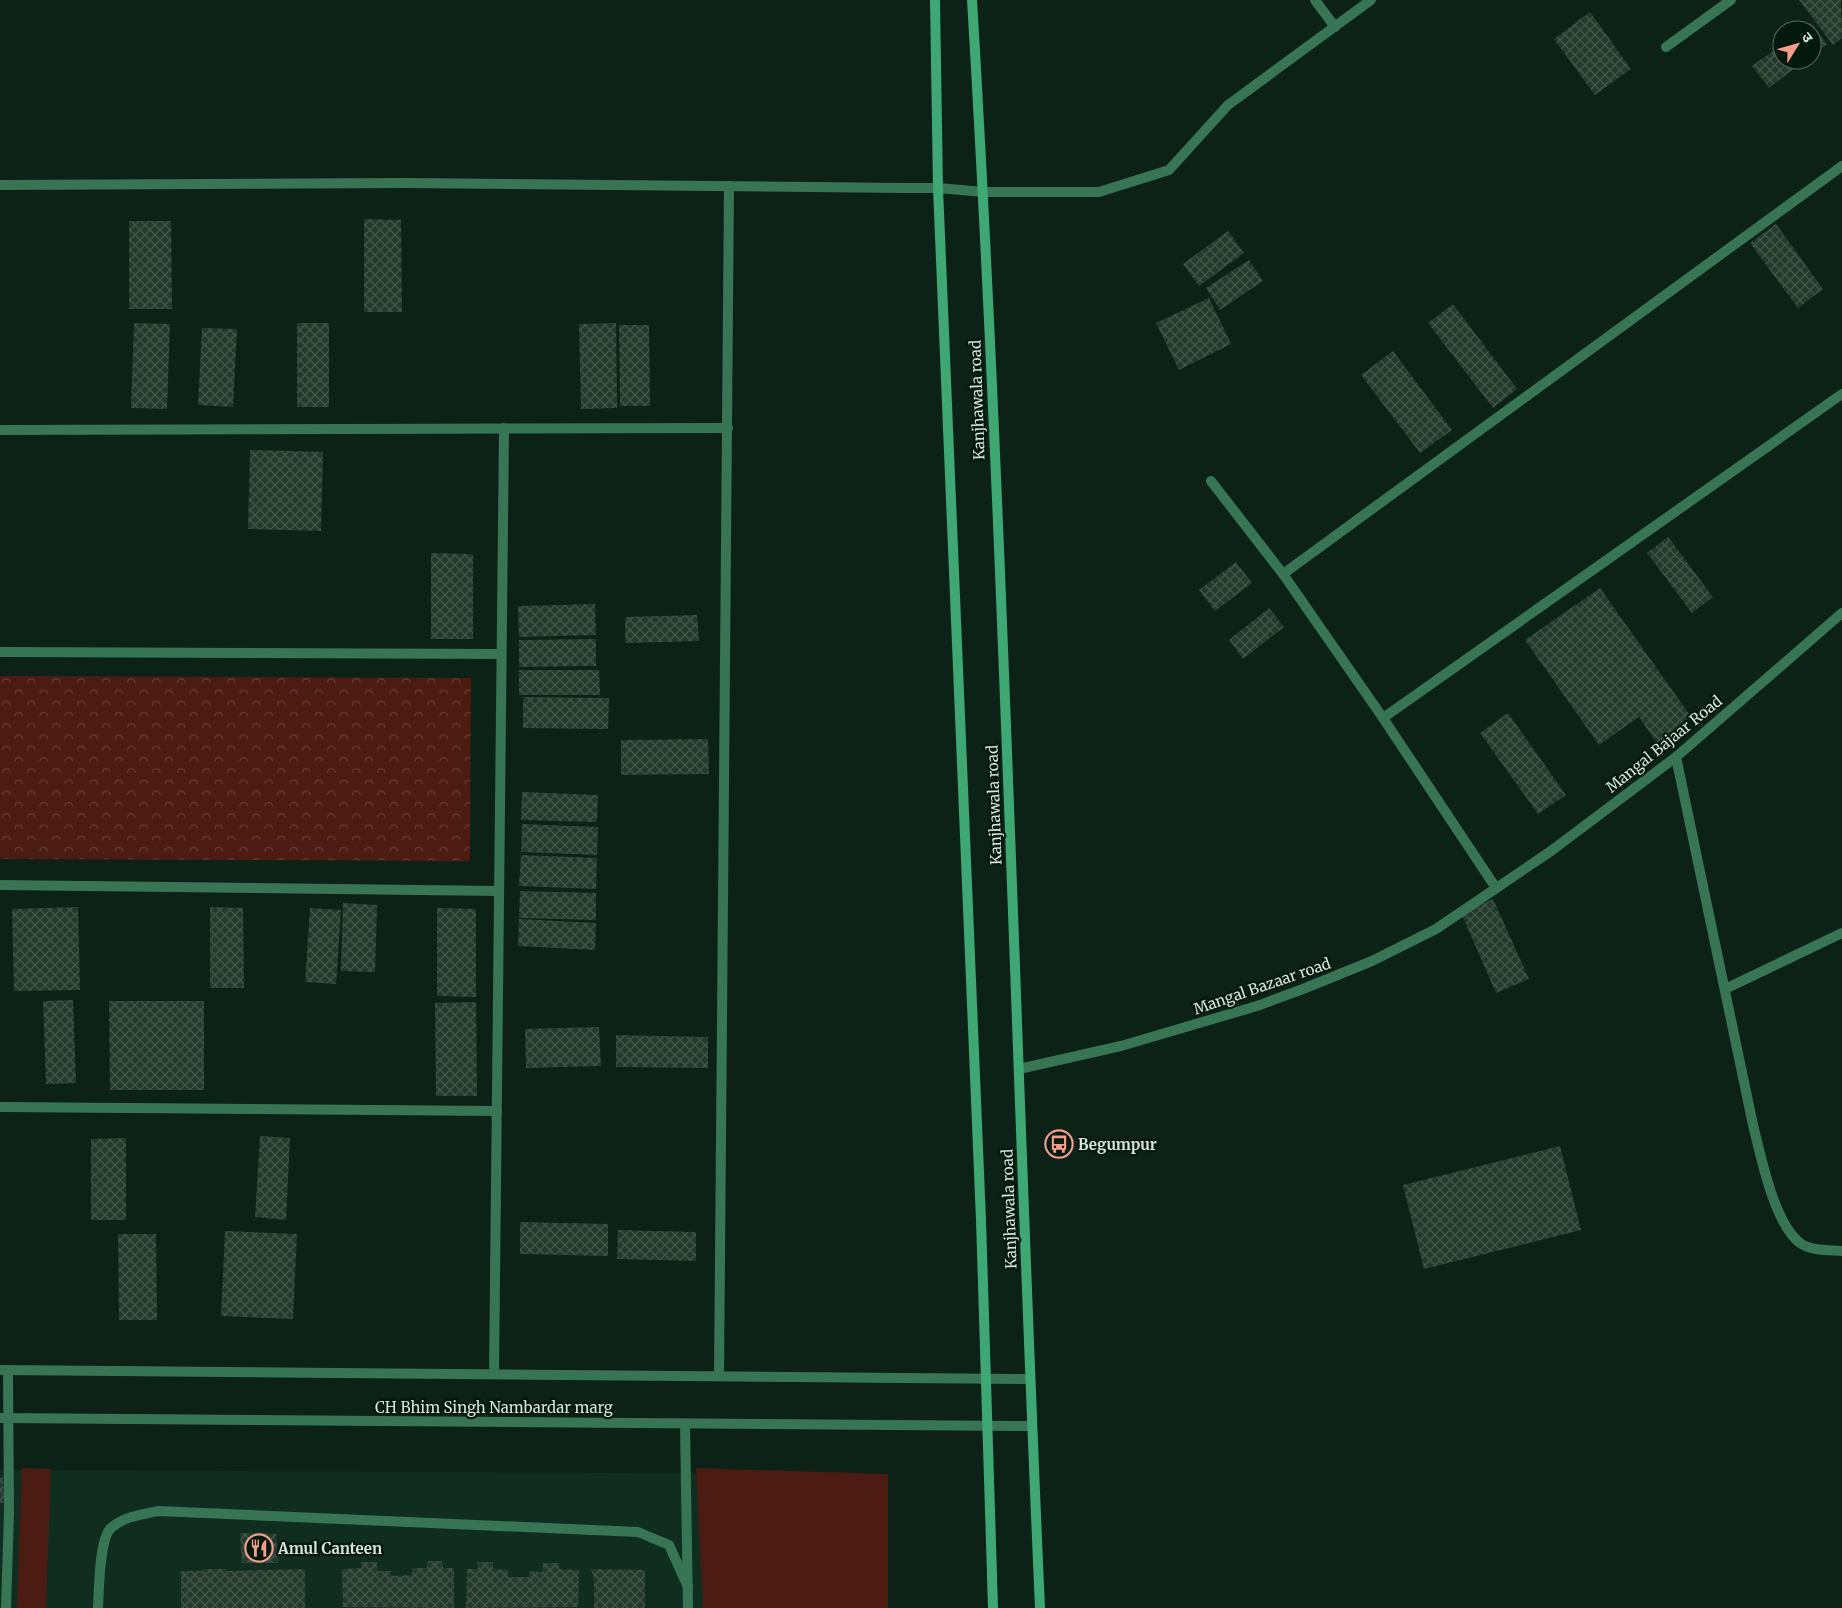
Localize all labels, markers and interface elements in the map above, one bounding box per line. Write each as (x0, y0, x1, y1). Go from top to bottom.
north arrow (1772, 20, 1822, 70)
text: उ (1798, 28, 1818, 47)
street label: Kanjhawala road (965, 340, 989, 460)
street label: Mangal Bajaar Road (1602, 691, 1726, 797)
street label: Kanjhawala road (982, 745, 1006, 865)
street label: Mangal Bazaar road (1191, 954, 1333, 1018)
bus stop icon: Begumpur (1044, 1129, 1074, 1159)
place label: Begumpur (1078, 1135, 1157, 1154)
street label: Kanjhawala road (997, 1149, 1021, 1269)
street label: CH Bhim Singh Nambardar marg (375, 1398, 613, 1417)
restaurant icon: Amul Canteen (244, 1533, 274, 1563)
place label: Amul Canteen (277, 1539, 382, 1558)

